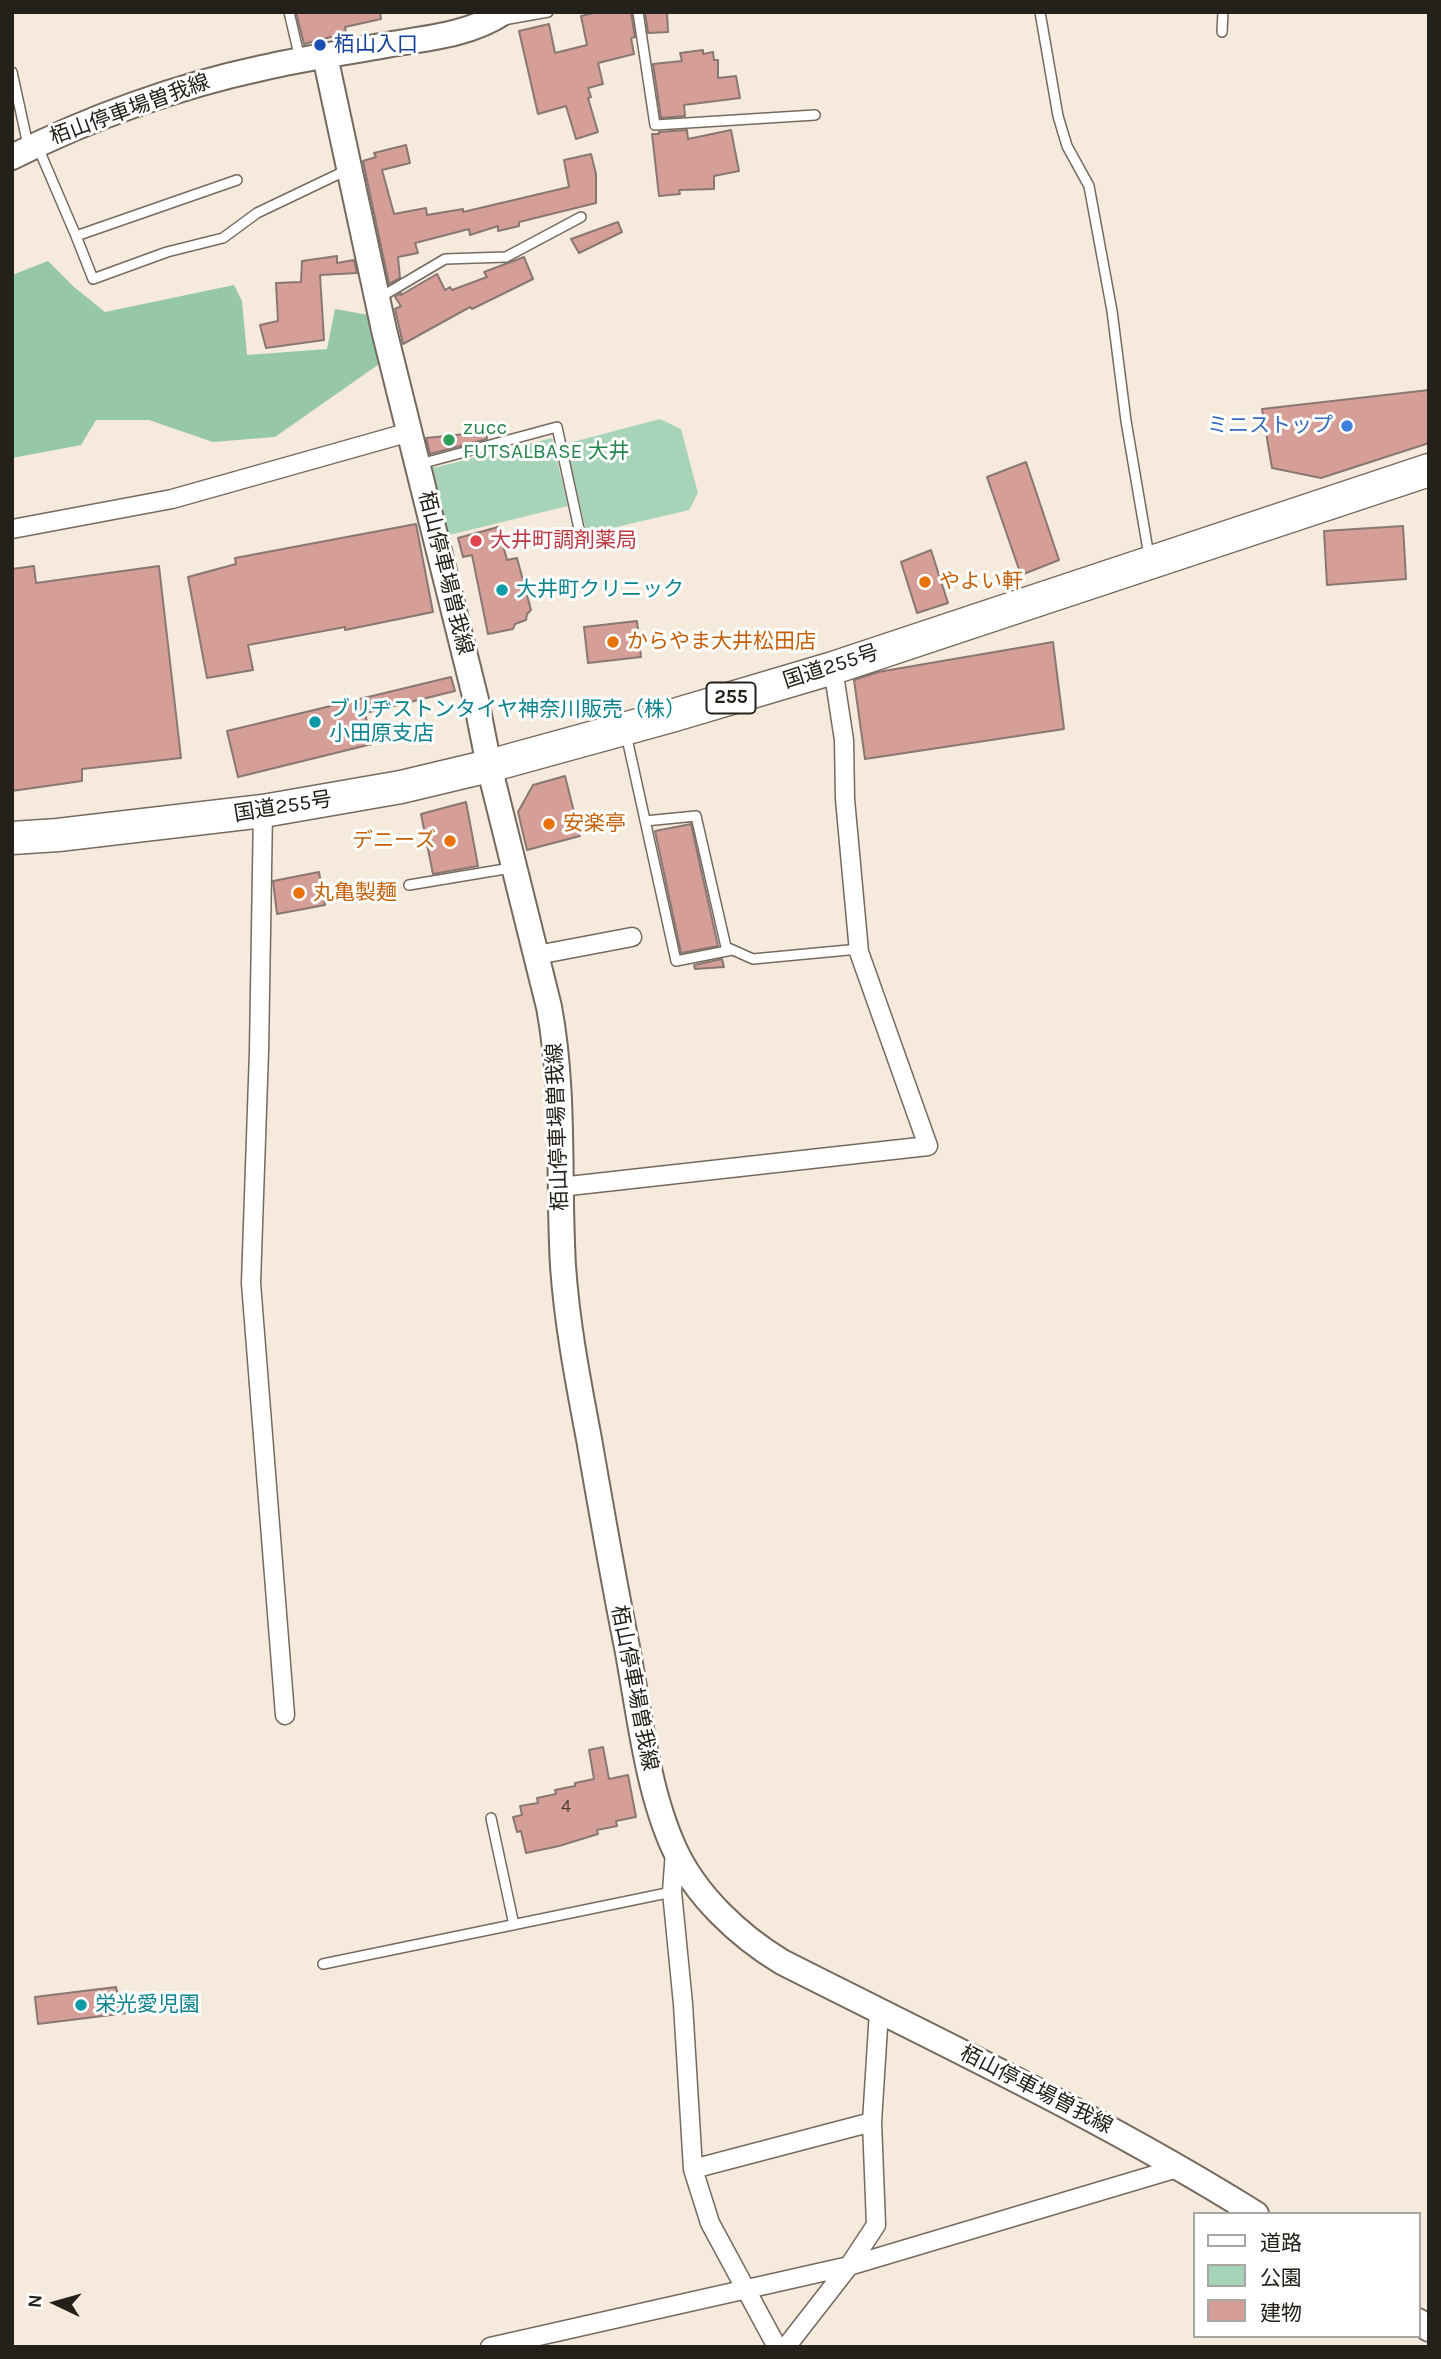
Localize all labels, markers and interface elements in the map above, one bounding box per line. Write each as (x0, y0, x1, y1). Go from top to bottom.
place label: 栢山入口 (334, 32, 418, 58)
marker: 栢山入口 (312, 37, 328, 53)
street label: 栢山停車場曽我線 (47, 69, 213, 151)
place label: ミニストップ (1207, 413, 1333, 439)
place label: zucc FUTSALBASE 大井 (463, 415, 629, 465)
marker: ミニストップ (1339, 418, 1355, 434)
marker: zucc FUTSALBASE 大井 (441, 432, 457, 448)
street label: 栢山停車場曽我線 (412, 488, 478, 658)
place label: 大井町調剤薬局 (490, 528, 637, 554)
marker: 大井町調剤薬局 (468, 533, 484, 549)
place label: やよい軒 (939, 569, 1023, 595)
marker: やよい軒 (917, 574, 933, 590)
place label: 大井町クリニック (516, 577, 684, 603)
marker: 大井町クリニック (494, 582, 510, 598)
place label: からやま大井松田店 (627, 629, 816, 655)
marker: からやま大井松田店 (605, 634, 621, 650)
street label: 国道255号 (780, 640, 882, 694)
road number: 255 (706, 682, 756, 713)
place label: ブリヂストンタイヤ神奈川販売（株） 小田原支店 (329, 697, 686, 747)
marker: ブリヂストンタイヤ神奈川販売（株） 小田原支店 (307, 714, 323, 730)
street label: 国道255号 (232, 787, 334, 827)
place label: 安楽亭 (563, 811, 626, 837)
marker: 安楽亭 (541, 816, 557, 832)
place label: デニーズ (352, 828, 436, 854)
marker: デニーズ (442, 833, 458, 849)
place label: 丸亀製麺 (313, 880, 397, 906)
marker: 丸亀製麺 (291, 885, 307, 901)
street label: 栢山停車場曽我線 (542, 1043, 574, 1211)
street label: 栢山停車場曽我線 (606, 1603, 662, 1773)
house number: 4 (561, 1796, 571, 1818)
place label: 栄光愛児園 (95, 1992, 200, 2018)
marker: 栄光愛児園 (73, 1997, 89, 2013)
street label: 栢山停車場曽我線 (955, 2041, 1117, 2139)
legend (1192, 2212, 1420, 2338)
text: 道路 (1260, 2231, 1302, 2255)
text: 公園 (1260, 2266, 1302, 2290)
north arrow (21, 2268, 91, 2338)
text: N (24, 2293, 47, 2309)
text: 建物 (1260, 2301, 1302, 2325)

